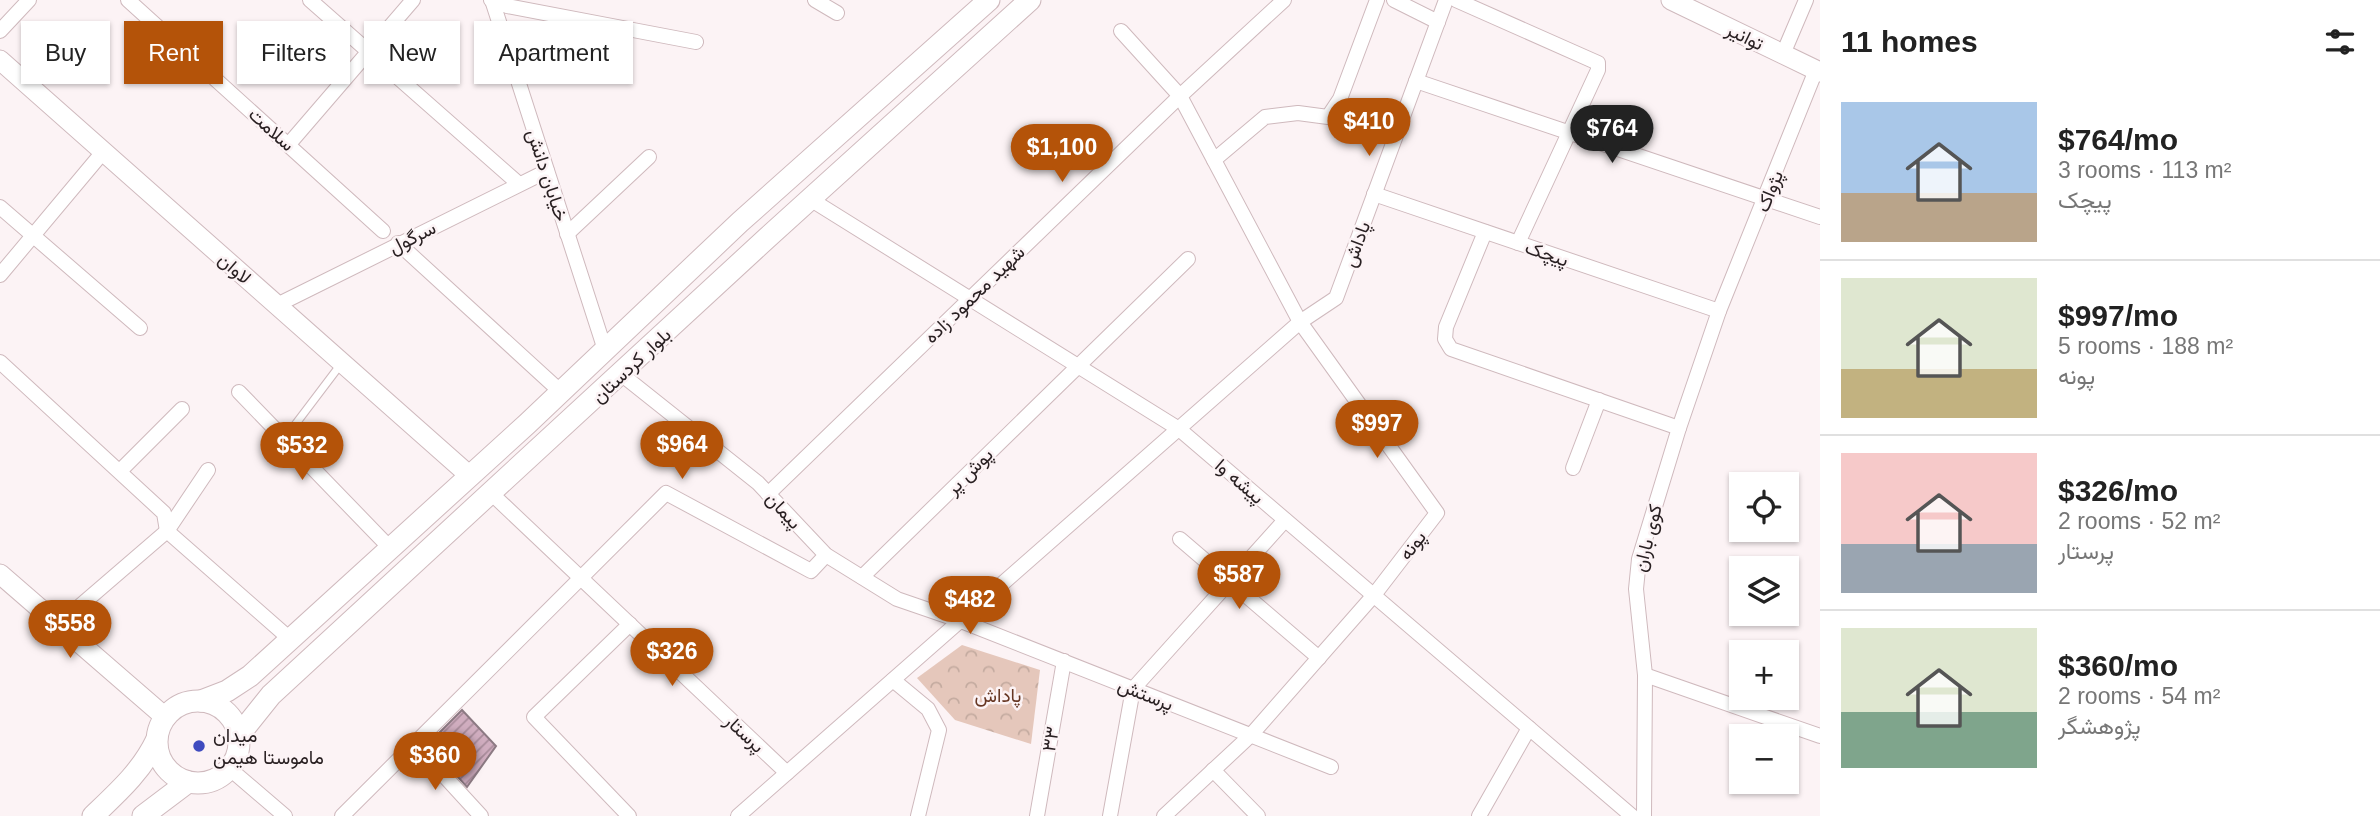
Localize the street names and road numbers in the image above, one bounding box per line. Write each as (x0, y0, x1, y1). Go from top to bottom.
street label: توانیر (1721, 18, 1767, 55)
street label: سلامت (244, 103, 299, 155)
street label: خیابان دانش (522, 126, 572, 224)
street label: پژواک (1752, 167, 1790, 216)
street label: سرگول (385, 217, 440, 259)
street label: پاداش (1339, 219, 1377, 271)
street label: پیچک (1521, 236, 1571, 273)
street label: شهید محمود زاده (920, 241, 1029, 348)
street label: لاوان (213, 248, 255, 289)
street label: بلوار کردستان (588, 324, 676, 408)
street label: پوش پر (941, 444, 999, 502)
street label: پیشه وا (1209, 455, 1268, 510)
street label: پیمان (759, 488, 806, 535)
street label: کوی باران (1629, 502, 1667, 574)
street label: پونه (1395, 527, 1432, 566)
street label: پرستش (1114, 674, 1177, 718)
street label: پرستار (718, 709, 769, 759)
street label: ۳۳ (1038, 725, 1063, 753)

